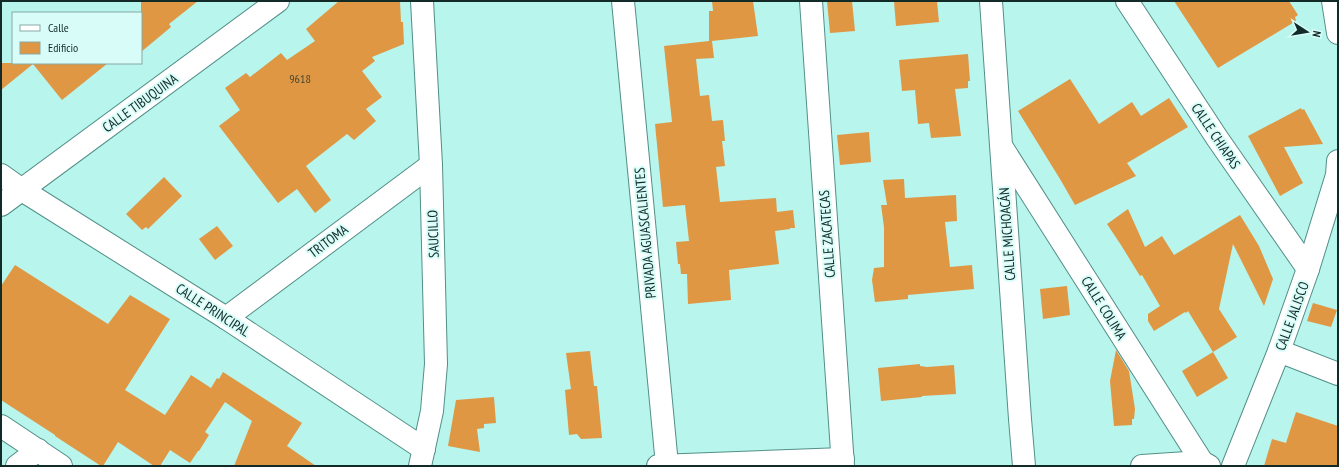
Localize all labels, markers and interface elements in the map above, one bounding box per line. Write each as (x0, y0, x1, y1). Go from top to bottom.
legend (12, 12, 142, 64)
north arrow (1287, 12, 1327, 52)
text: Calle (48, 20, 69, 35)
text: N (1309, 30, 1324, 38)
text: Edificio (48, 40, 78, 55)
street label: CALLE TIBUQUINA (99, 69, 181, 136)
house number: 9618 (289, 71, 311, 86)
street label: CALLE CHIAPAS (1187, 100, 1245, 172)
street label: PRIVADA AGUASCALIENTES (630, 167, 660, 299)
street label: CALLE MICHOACÁN (995, 187, 1019, 281)
street label: CALLE ZACATECAS (815, 189, 839, 279)
street label: SAUCILLO (423, 209, 443, 258)
street label: TRITOMA (305, 220, 352, 262)
street label: CALLE COLIMA (1077, 273, 1131, 343)
street label: CALLE PRINCIPAL (173, 279, 254, 341)
street label: CALLE JALISCO (1271, 279, 1313, 353)

